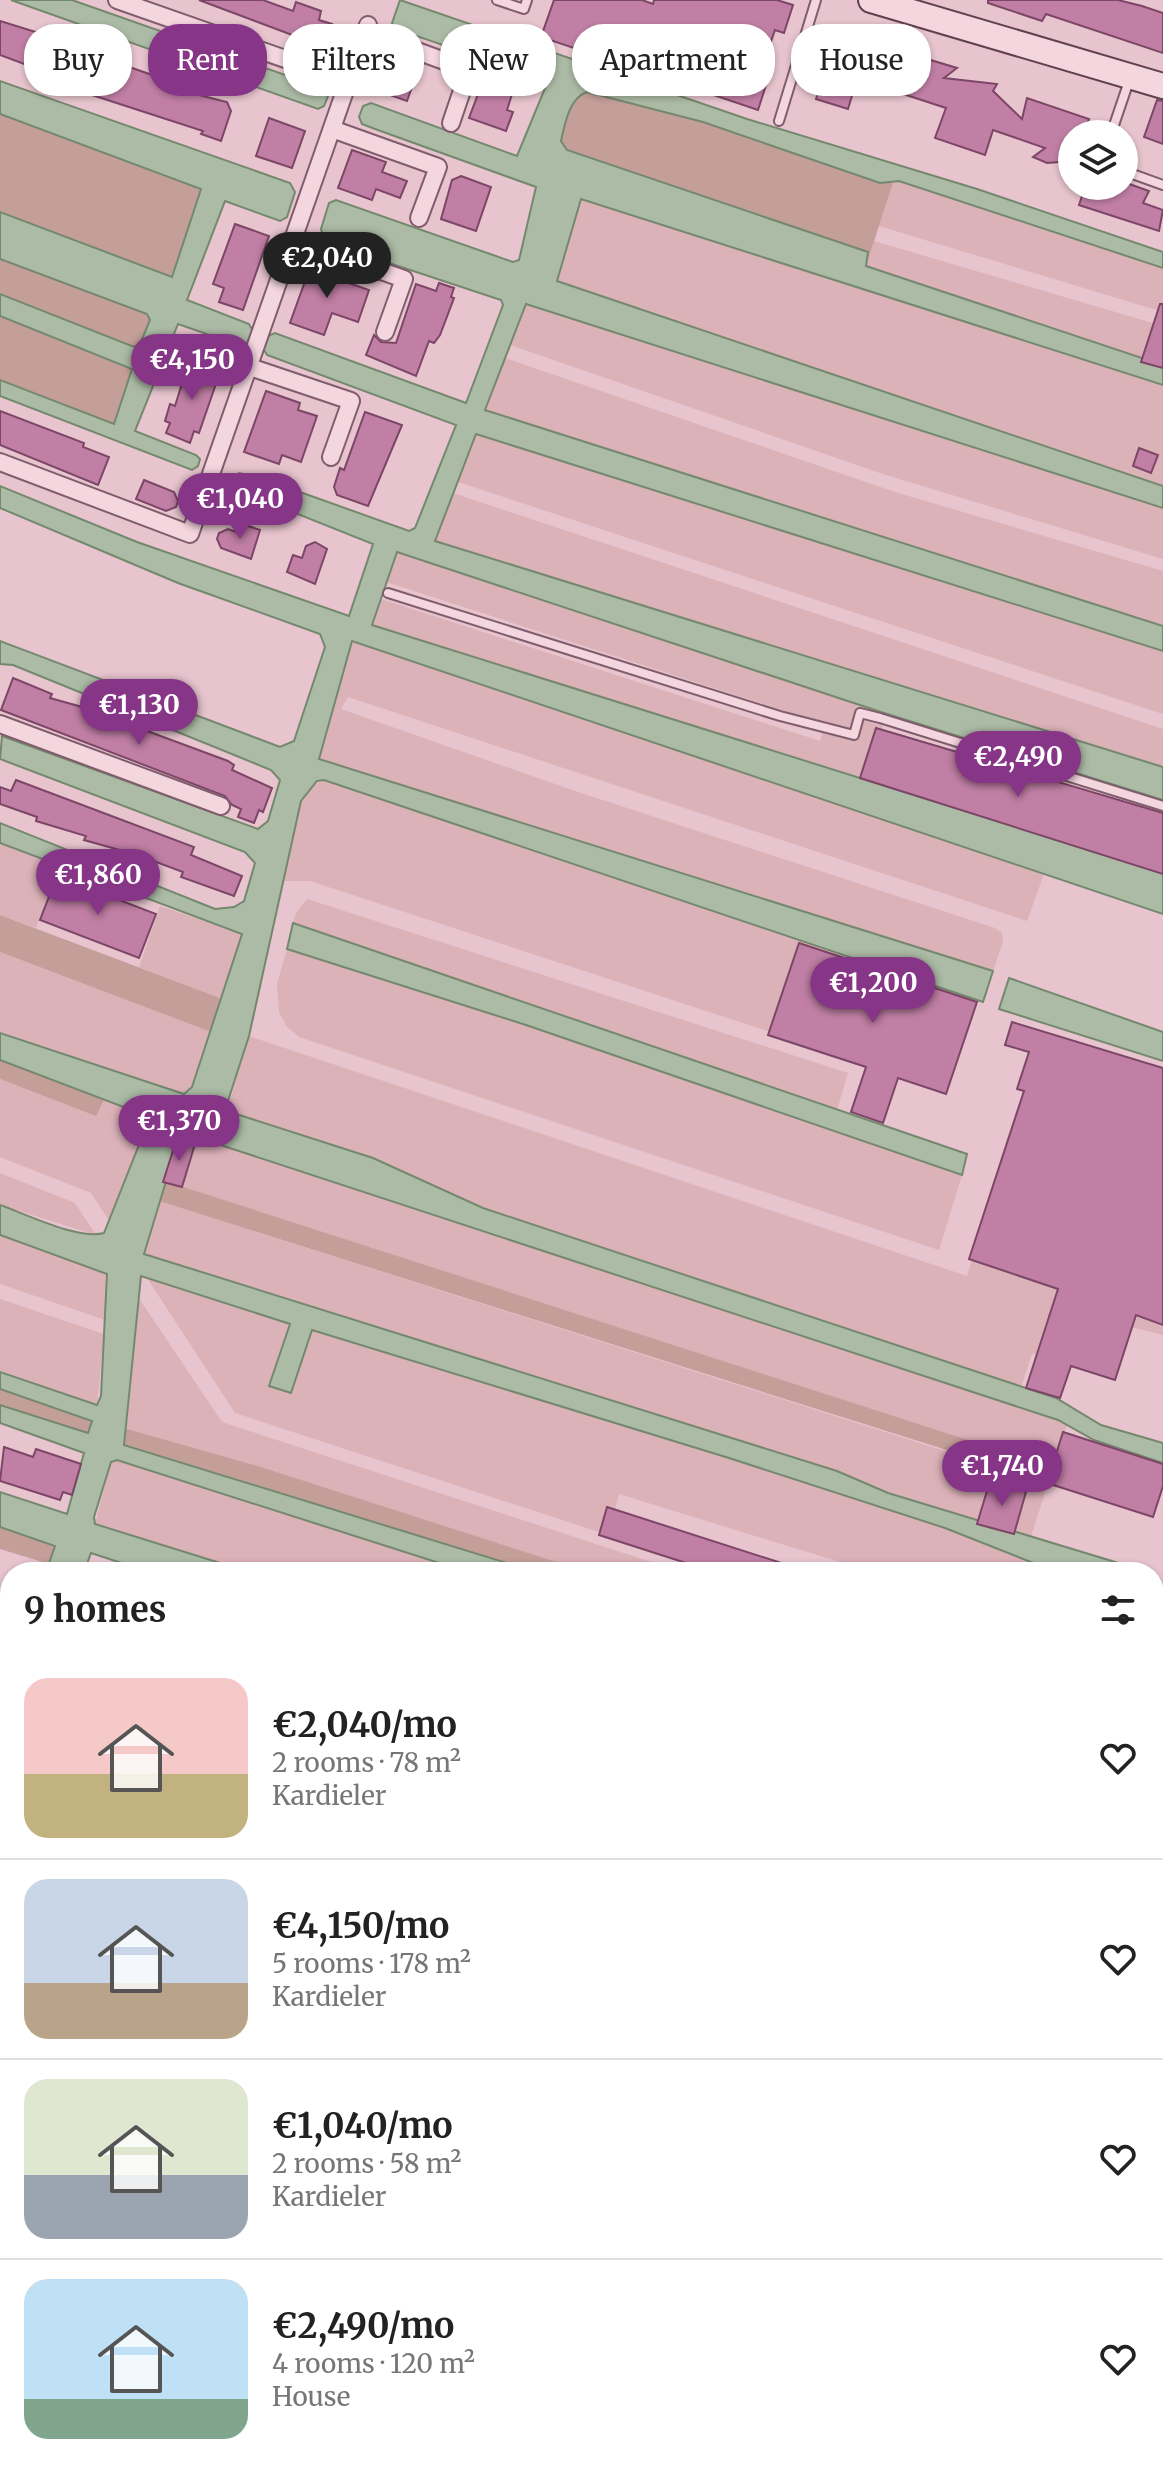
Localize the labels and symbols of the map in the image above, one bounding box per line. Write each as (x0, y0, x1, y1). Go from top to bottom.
pin: €2,040 (262, 232, 392, 300)
pin: €4,150 (127, 334, 257, 402)
pin: €1,040 (175, 473, 305, 541)
pin: €1,130 (74, 679, 204, 747)
pin: €2,490 (953, 731, 1083, 799)
pin: €1,860 (33, 849, 163, 917)
pin: €1,200 (808, 957, 938, 1025)
pin: €1,370 (114, 1095, 244, 1163)
pin: €1,740 (937, 1440, 1067, 1508)

